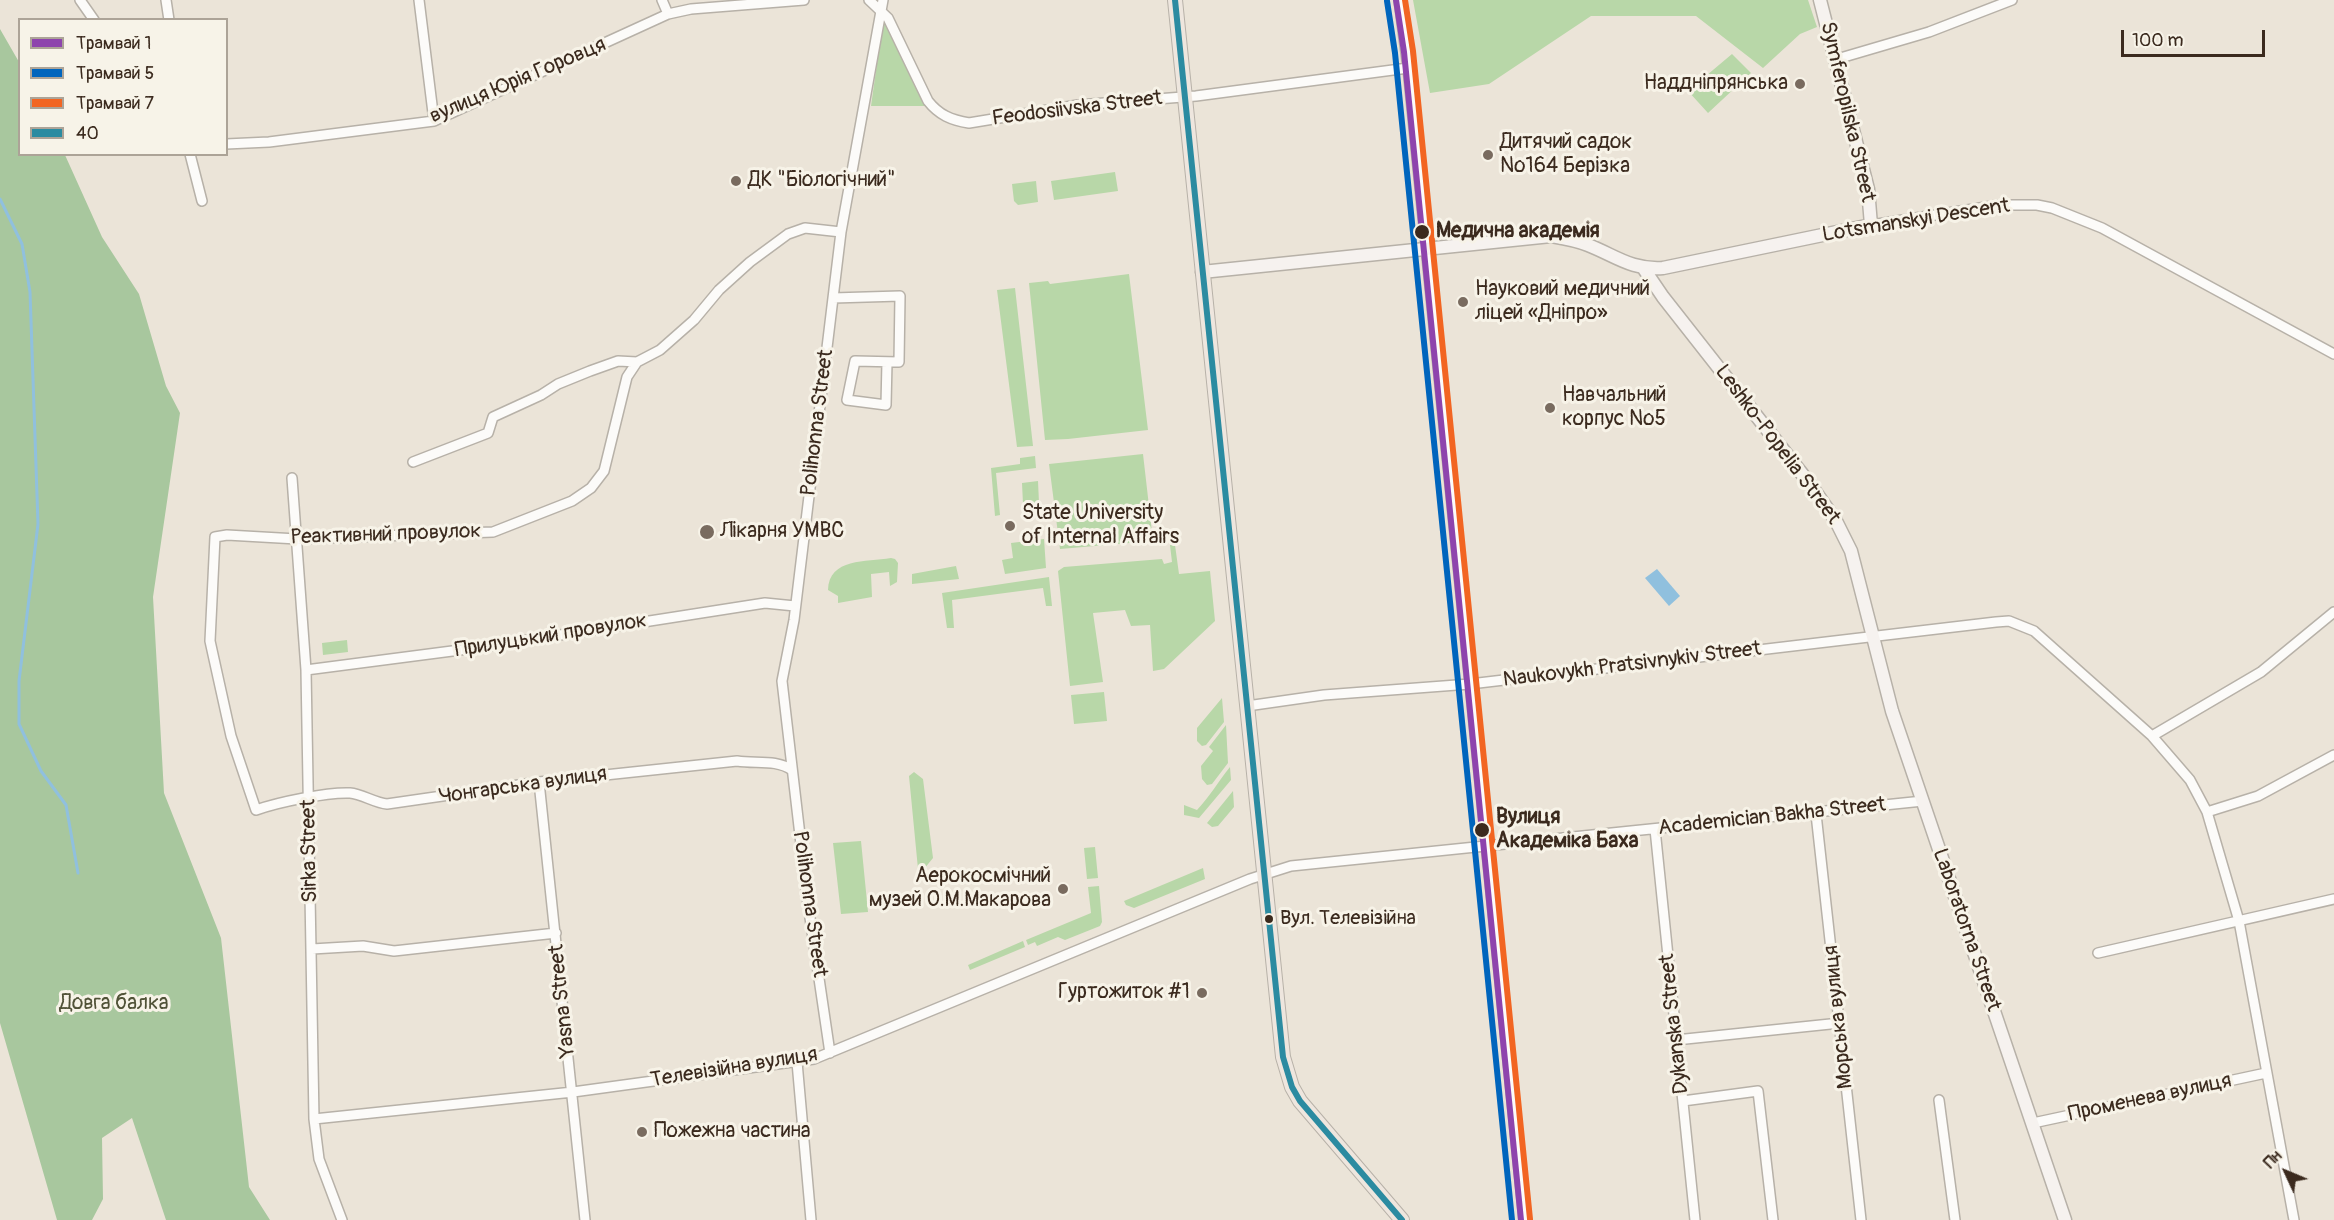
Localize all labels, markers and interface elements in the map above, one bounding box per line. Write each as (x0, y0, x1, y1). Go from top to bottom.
legend (18, 18, 228, 156)
scale bar (2124, 18, 2268, 56)
street label: Symferopilska Street (1814, 19, 1880, 205)
text: 100 m (2132, 29, 2184, 52)
text: Трамвай 1 (76, 32, 152, 55)
street label: вулиця Юрія Горовця (426, 32, 610, 130)
text: Трамвай 5 (76, 62, 154, 85)
place label: Наддніпрянська (1644, 71, 1788, 97)
marker: Наддніпрянська (1793, 77, 1807, 91)
street label: Feodosiivska Street (991, 86, 1163, 132)
text: Трамвай 7 (76, 92, 154, 115)
text: 40 (76, 122, 99, 145)
place label: Дитячий садок №164 Берізка (1500, 130, 1632, 180)
marker: Дитячий садок №164 Берізка (1481, 148, 1495, 162)
place label: ДК "Біологічний" (748, 168, 896, 194)
marker: ДК "Біологічний" (729, 174, 743, 188)
street label: Lotsmanskyi Descent (1821, 194, 2011, 248)
place label: Медична академія (1436, 219, 1600, 245)
marker: Медична академія (1413, 223, 1431, 241)
place label: Науковий медичний ліцей «Дніпро» (1475, 277, 1650, 327)
marker: Науковий медичний ліцей «Дніпро» (1456, 295, 1470, 309)
street label: Polihonna Street (797, 348, 839, 498)
street label: Leshko-Popelia Street (1709, 360, 1845, 530)
place label: Навчальний корпус №5 (1562, 383, 1666, 433)
marker: Навчальний корпус №5 (1543, 401, 1557, 415)
place label: State University of Internal Affairs (1022, 501, 1179, 551)
street label: Реактивний провулок (290, 519, 482, 551)
place label: Лікарня УМВС (720, 519, 844, 545)
marker: State University of Internal Affairs (1003, 519, 1017, 533)
marker: Лікарня УМВС (698, 523, 716, 541)
street label: Прилуцький провулок (453, 608, 649, 664)
street label: Naukovykh Pratsivnykiv Street (1502, 637, 1762, 693)
street label: Чонгарська вулиця (437, 762, 609, 810)
street label: Academician Bakha Street (1657, 793, 1887, 841)
street label: Sirka Street (296, 799, 324, 903)
place label: Вулиця Академіка Баха (1496, 805, 1639, 855)
marker: Вулиця Академіка Баха (1473, 821, 1491, 839)
street label: Polihonna Street (786, 829, 832, 979)
street label: Laboratorna Street (1926, 845, 2006, 1015)
place label: Аерокосмічний музей О.М.Макарова (869, 864, 1051, 914)
marker: Аерокосмічний музей О.М.Макарова (1056, 882, 1070, 896)
place label: Вул. Телевізійна (1280, 907, 1416, 931)
marker: Вул. Телевізійна (1263, 913, 1275, 925)
street label: Yasna Street (545, 943, 581, 1059)
street label: Морська вулиця (1819, 944, 1859, 1090)
street label: Dykanska Street (1655, 953, 1695, 1095)
place label: Гуртожиток #1 (1058, 980, 1190, 1006)
marker: Гуртожиток #1 (1195, 986, 1209, 1000)
park label: Довга балка (59, 991, 169, 1017)
street label: Телевізійна вулиця (649, 1042, 819, 1094)
street label: Променева вулиця (2066, 1068, 2234, 1128)
place label: Пожежна частина (654, 1119, 811, 1145)
marker: Пожежна частина (635, 1125, 649, 1139)
north arrow (2256, 1142, 2316, 1202)
text: Пн (2260, 1146, 2286, 1173)

